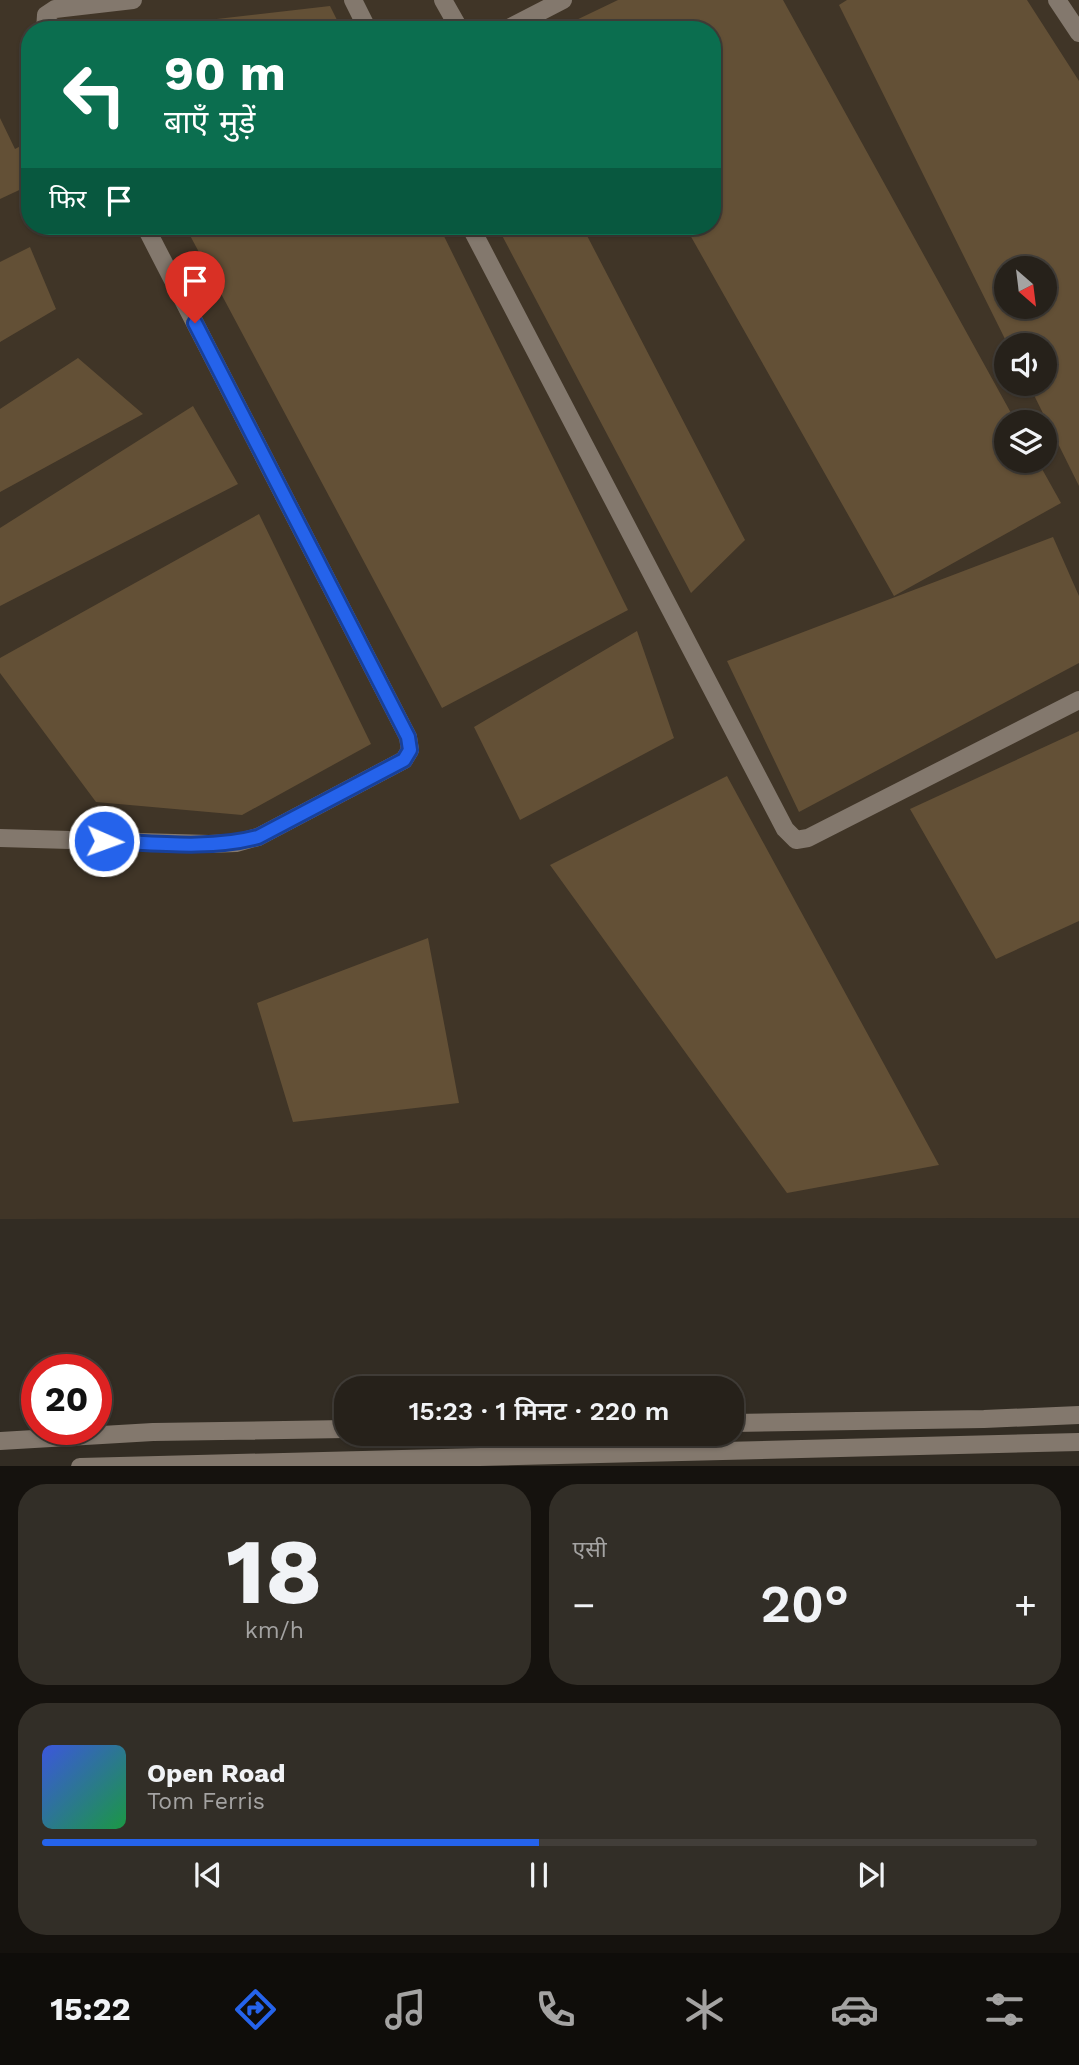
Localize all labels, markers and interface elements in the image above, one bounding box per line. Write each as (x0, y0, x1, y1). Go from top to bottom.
text: 90 m (164, 44, 286, 102)
icon: left (49, 49, 140, 140)
text: बाएँ मुड़ें (164, 103, 255, 141)
icon: arrive (100, 182, 138, 220)
text: फिर (49, 184, 86, 214)
pin (165, 251, 225, 323)
north arrow (994, 256, 1057, 318)
map controls (994, 256, 1057, 473)
icon: arrive (176, 262, 214, 300)
button: sound (994, 333, 1057, 396)
button: layers (994, 410, 1057, 473)
position arrow (67, 804, 141, 878)
speed limit sign: 20 (21, 1354, 112, 1445)
text: 15:23 · 1 मिनट · 220 m (409, 1396, 669, 1426)
text: 18 (226, 1518, 322, 1625)
text: एसी (573, 1536, 607, 1563)
text: 20° (760, 1574, 849, 1635)
text: − (573, 1583, 595, 1627)
text: + (1014, 1583, 1037, 1627)
text: km/h (245, 1617, 304, 1644)
text: Open Road (147, 1758, 285, 1788)
text: Tom Ferris (147, 1788, 265, 1815)
icon: previous (189, 1856, 227, 1894)
icon: pause (520, 1856, 558, 1894)
icon: next (852, 1856, 890, 1894)
icon: directions (231, 1985, 280, 2034)
icon: music (381, 1985, 430, 2034)
icon: phone (531, 1985, 580, 2034)
icon: climate (680, 1985, 729, 2034)
icon: car (830, 1985, 879, 2034)
icon: filters (980, 1985, 1029, 2034)
text: 15:22 (50, 1990, 131, 2028)

